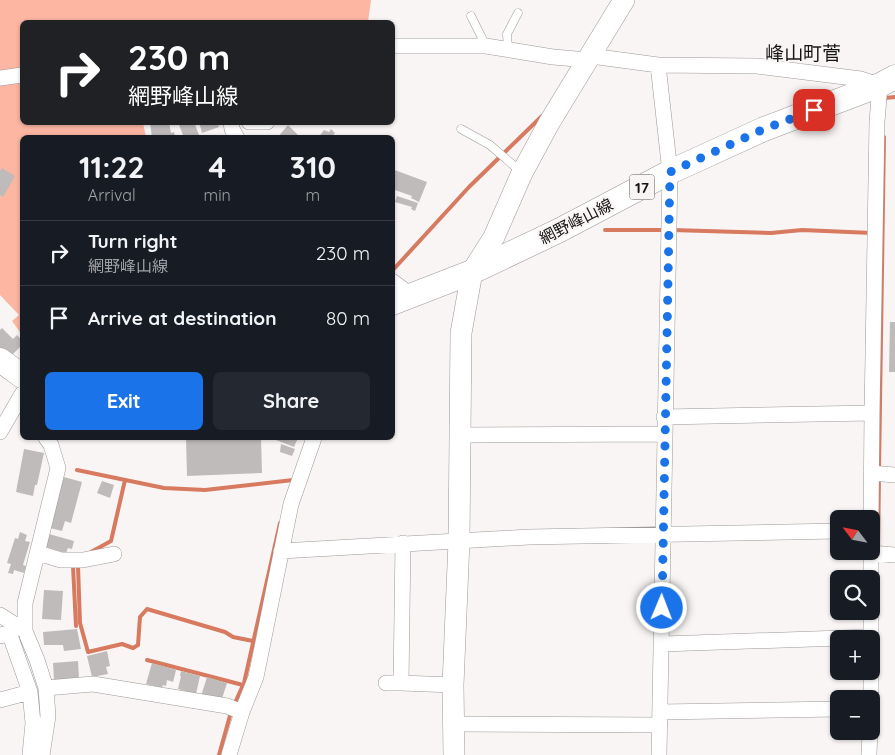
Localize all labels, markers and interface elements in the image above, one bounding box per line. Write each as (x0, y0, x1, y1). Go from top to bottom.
text: 230 m (128, 35, 230, 79)
icon: right (45, 40, 110, 105)
district label: 峰山町菅 (765, 41, 841, 65)
text: 網野峰山線 (128, 82, 238, 110)
pin (793, 89, 835, 131)
icon: arrive (800, 96, 828, 124)
text: 11:22 (79, 148, 145, 186)
text: 4 (208, 148, 226, 186)
text: 310 (290, 148, 336, 186)
road number: 17 (630, 174, 654, 200)
text: Arrival (88, 185, 136, 205)
text: min (204, 185, 231, 205)
text: m (306, 185, 320, 205)
street label: 網野峰山線 (536, 194, 616, 248)
text: Turn right (88, 229, 177, 253)
icon: right (45, 239, 73, 267)
text: 230 m (316, 241, 370, 265)
text: 網野峰山線 (88, 256, 168, 276)
icon: arrive (45, 304, 73, 332)
text: Arrive at destination (88, 306, 277, 330)
text: 80 m (326, 306, 370, 330)
button: Exit (45, 372, 203, 430)
button: Share (213, 372, 370, 430)
north arrow (830, 510, 880, 560)
map controls (830, 510, 880, 740)
button: search (830, 570, 880, 620)
position arrow (635, 581, 687, 633)
button: + (830, 630, 880, 680)
button: − (830, 690, 880, 740)

